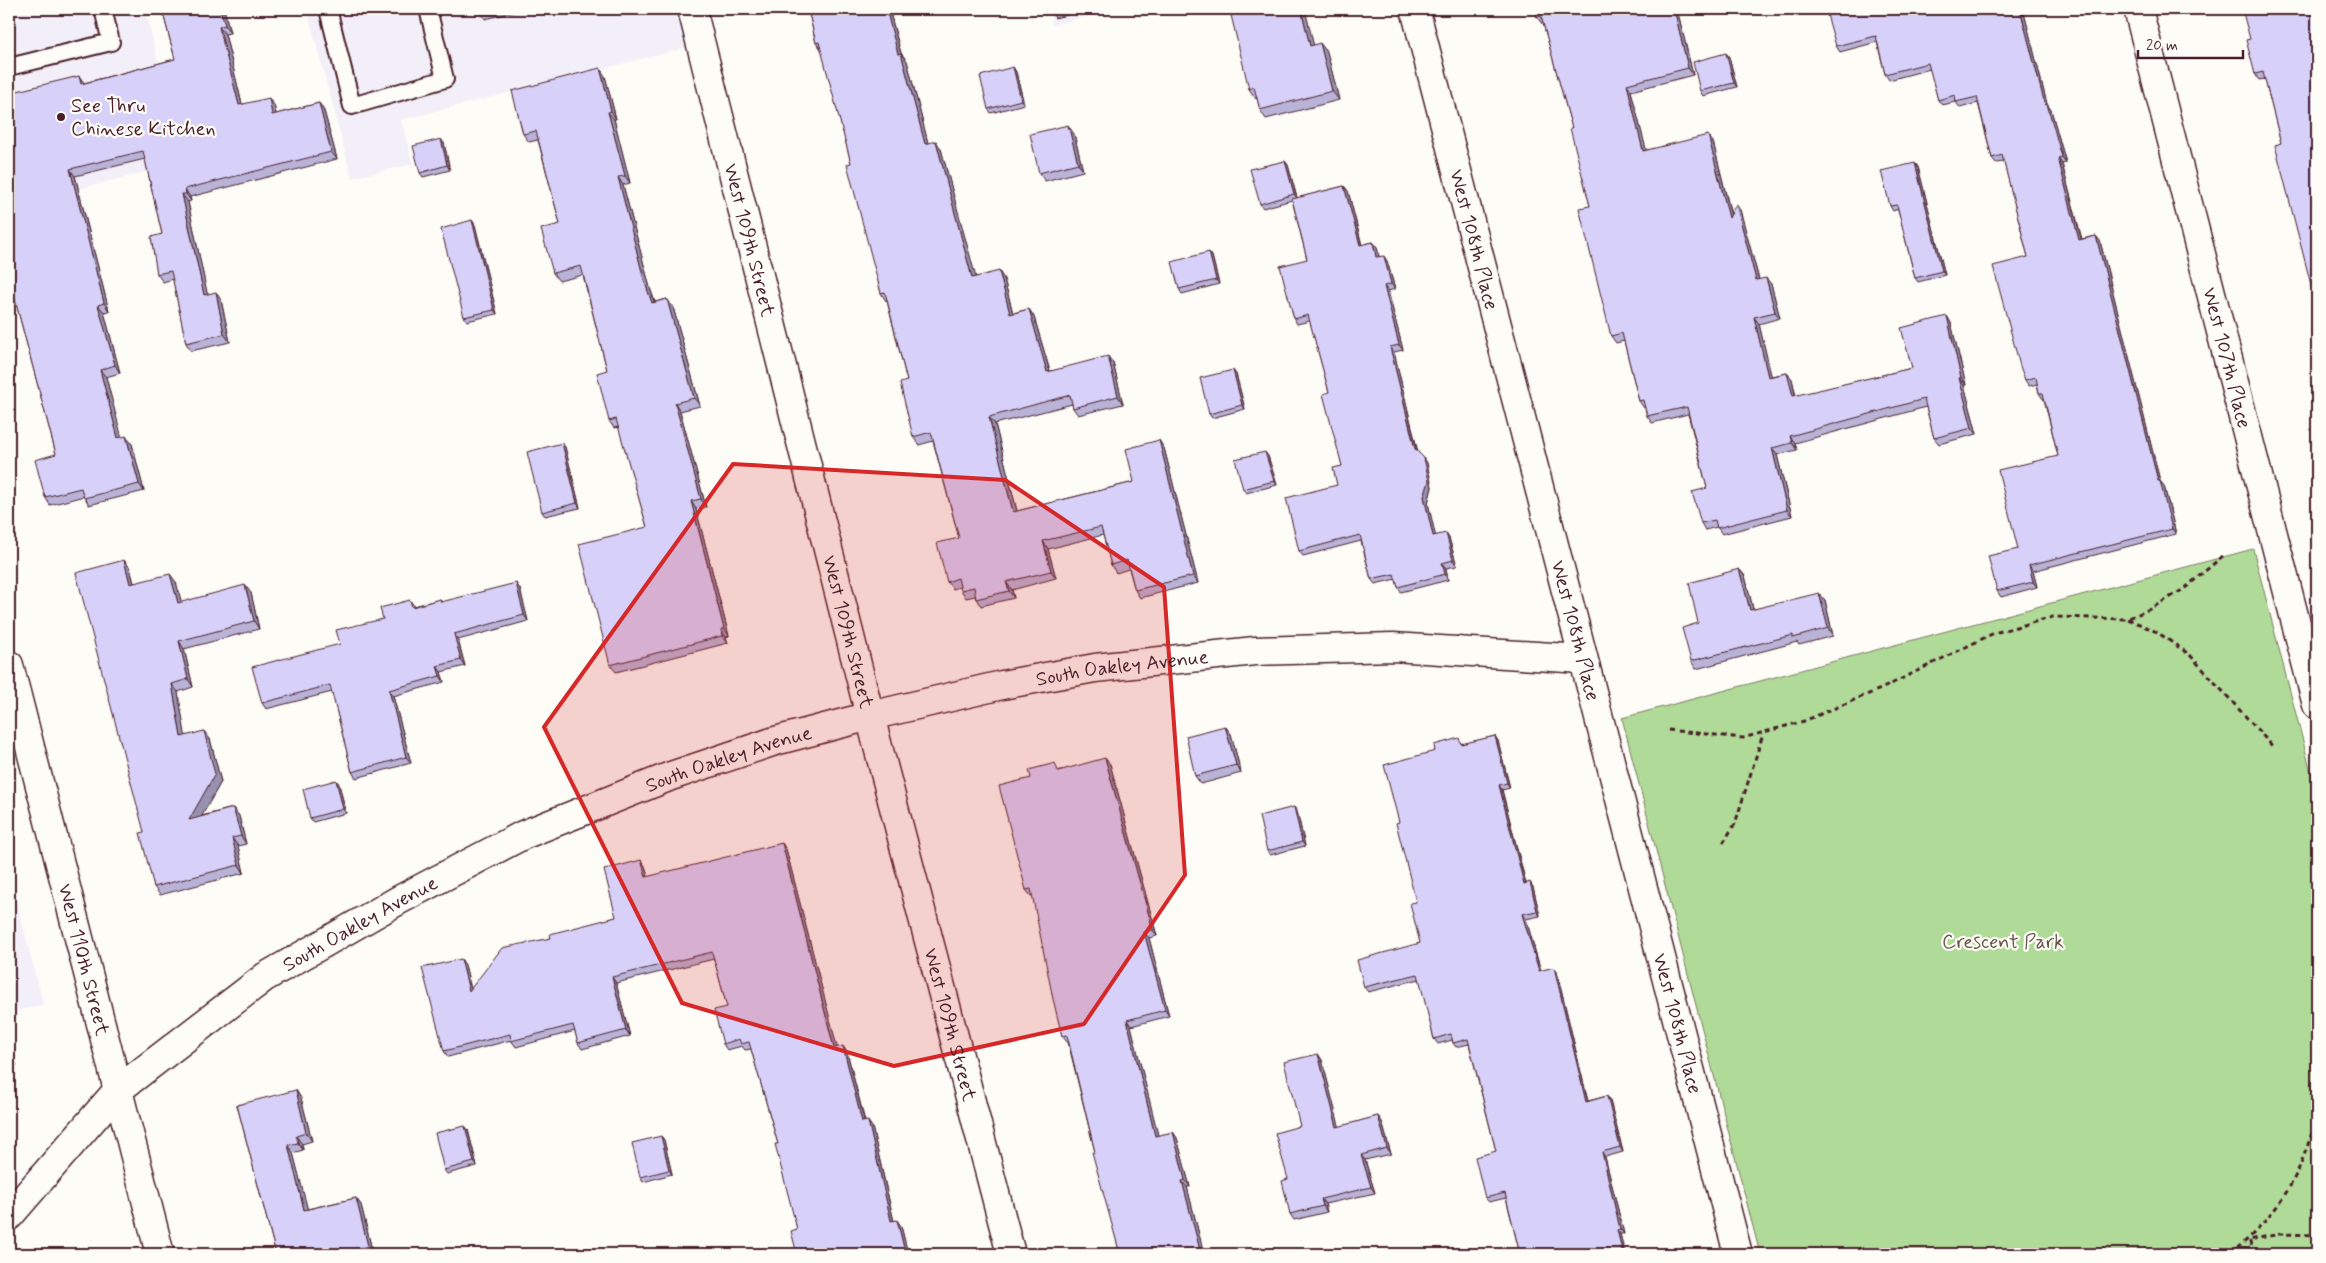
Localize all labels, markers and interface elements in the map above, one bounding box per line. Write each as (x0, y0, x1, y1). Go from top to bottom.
scale bar (2138, 28, 2244, 60)
text: 20 m (2146, 36, 2178, 56)
place label: See Thru Chinese Kitchen (71, 93, 216, 143)
marker: See Thru Chinese Kitchen (55, 111, 67, 123)
street label: West 109th Street (716, 161, 781, 320)
street label: West 108th Place (1442, 167, 1504, 313)
street label: West 107th Place (2195, 285, 2257, 431)
street label: West 109th Street (815, 553, 880, 712)
street label: West 108th Place (1544, 558, 1606, 704)
street label: South Oakley Avenue (1034, 644, 1210, 694)
street label: South Oakley Avenue (642, 720, 815, 800)
street label: South Oakley Avenue (278, 870, 443, 979)
street label: West 110th Street (51, 881, 115, 1039)
park label: Crescent Park (1942, 929, 2064, 956)
street label: West 109th Street (916, 946, 982, 1104)
street label: West 108th Place (1646, 951, 1708, 1097)

